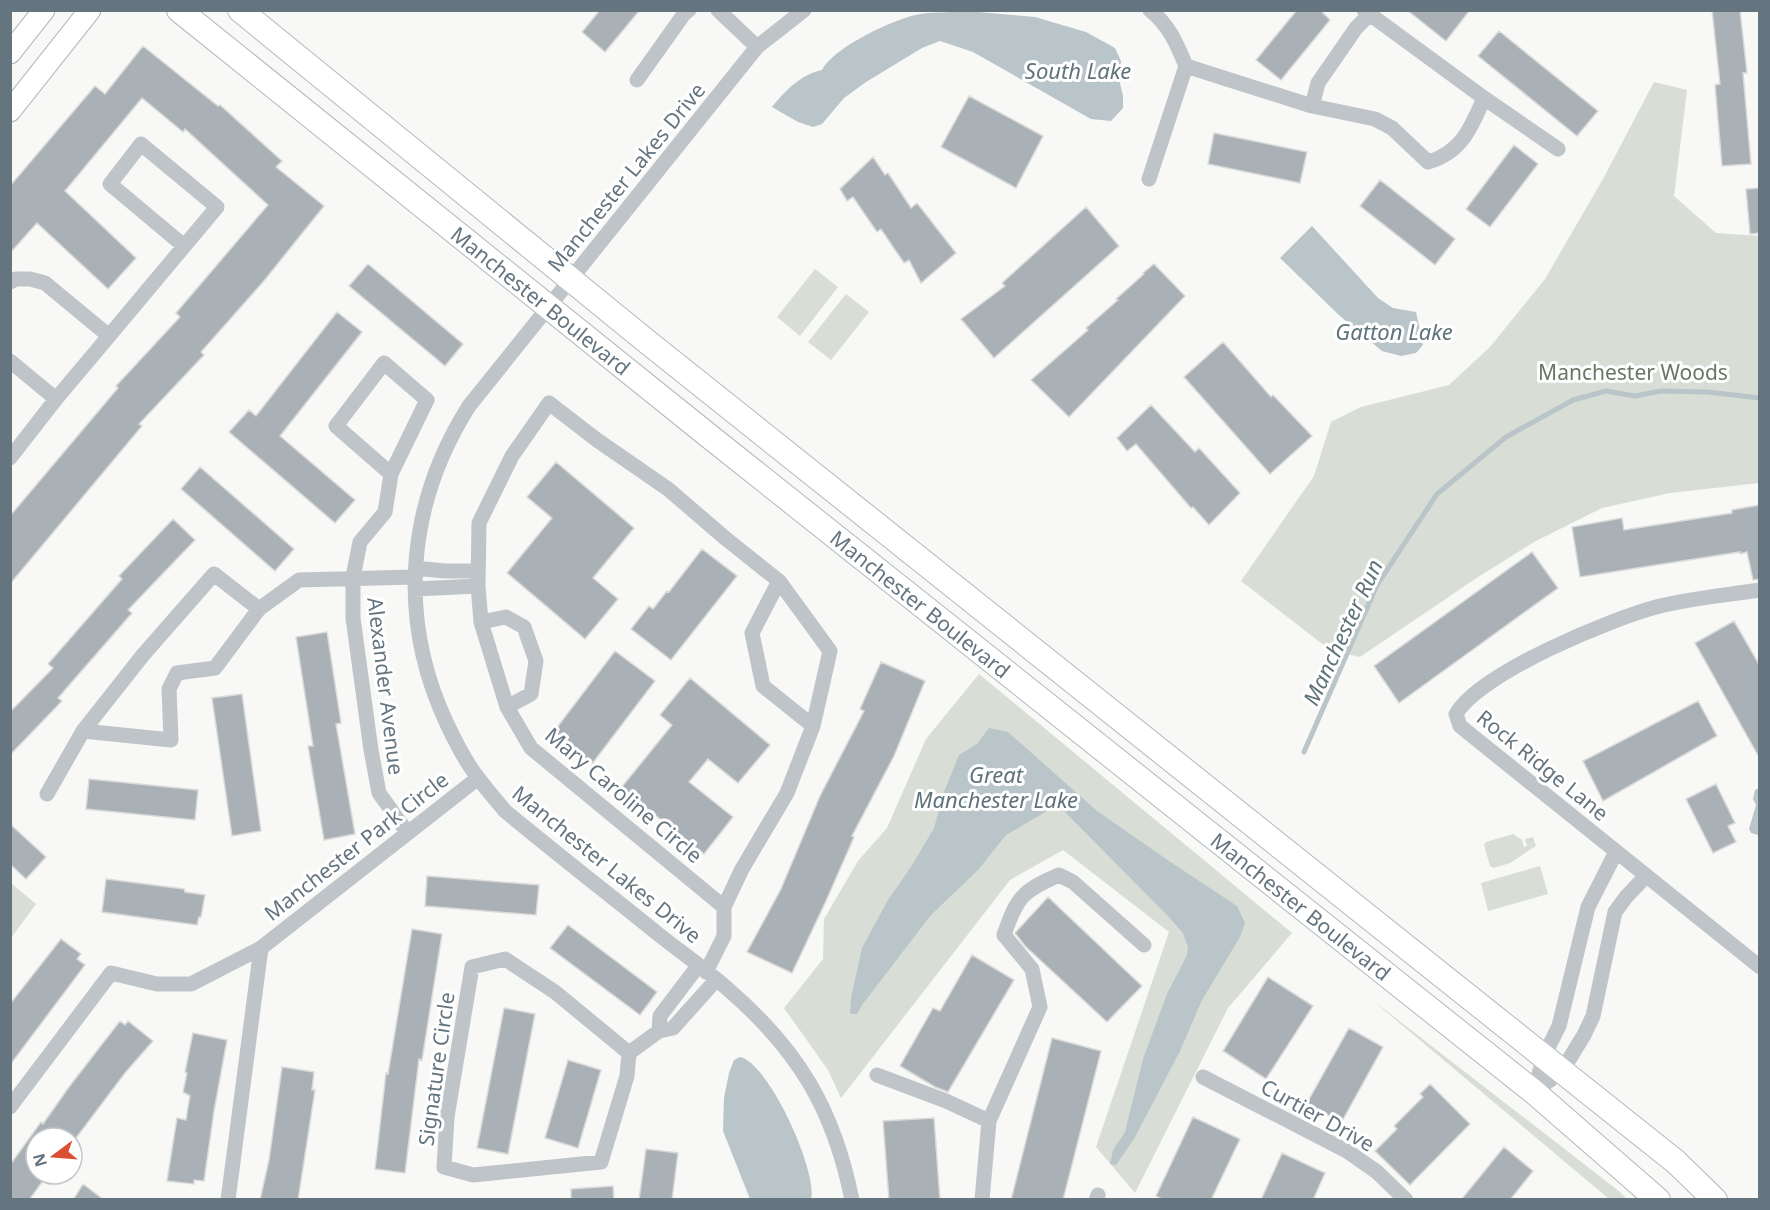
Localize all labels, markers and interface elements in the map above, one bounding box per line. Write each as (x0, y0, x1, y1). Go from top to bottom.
water label: South Lake (1025, 55, 1131, 85)
street label: Manchester Lakes Drive (541, 77, 711, 277)
street label: Manchester Boulevard (445, 220, 636, 381)
water label: Gatton Lake (1335, 316, 1453, 346)
park label: Manchester Woods (1538, 358, 1728, 386)
street label: Manchester Boulevard (825, 524, 1016, 684)
water label: Manchester Run (1295, 554, 1389, 710)
street label: Alexander Avenue (361, 596, 411, 776)
street label: Rock Ridge Lane (1471, 703, 1615, 827)
street label: Mary Caroline Circle (540, 721, 708, 869)
water label: Great Manchester Lake (914, 759, 1078, 814)
street label: Manchester Park Circle (258, 765, 454, 927)
street label: Manchester Lakes Drive (507, 779, 707, 949)
street label: Manchester Boulevard (1205, 826, 1396, 987)
street label: Signature Circle (411, 990, 461, 1148)
street label: Curtier Drive (1256, 1072, 1380, 1158)
north arrow (24, 1126, 84, 1186)
text: N (27, 1151, 52, 1169)

